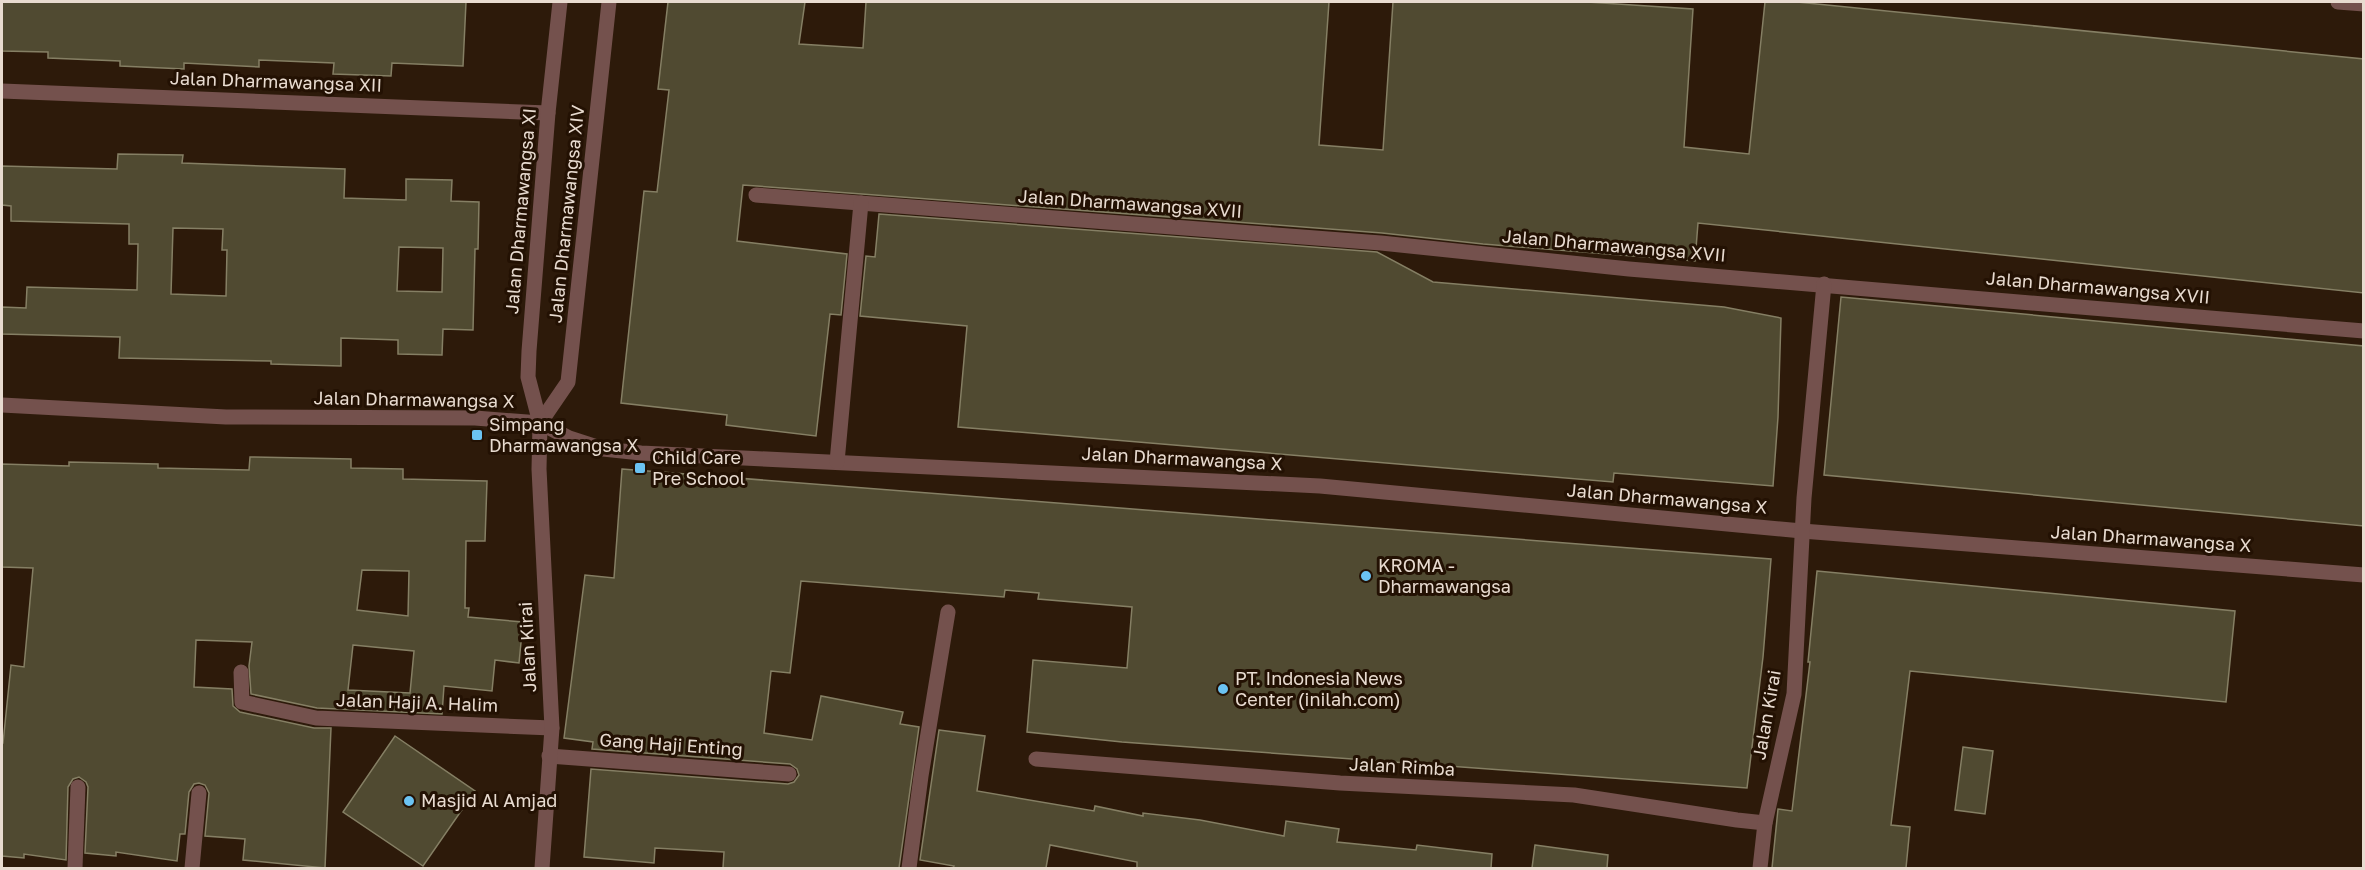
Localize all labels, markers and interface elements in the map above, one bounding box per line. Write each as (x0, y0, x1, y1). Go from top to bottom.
street label: Jalan Dharmawangsa XII (170, 66, 383, 96)
street label: Jalan Dharmawangsa XIV (544, 104, 588, 324)
street label: Jalan Dharmawangsa XI (500, 107, 540, 315)
street label: Jalan Dharmawangsa XVII (1017, 184, 1243, 222)
street label: Jalan Dharmawangsa XVII (1501, 224, 1727, 266)
street label: Jalan Dharmawangsa XVII (1985, 266, 2211, 308)
street label: Jalan Dharmawangsa X (313, 386, 515, 412)
place label: Simpang Dharmawangsa X (489, 413, 639, 456)
marker: Simpang Dharmawangsa X (470, 428, 484, 442)
street label: Jalan Dharmawangsa X (1081, 442, 1283, 474)
place label: Child Care Pre School (652, 446, 746, 489)
marker: Child Care Pre School (633, 461, 647, 475)
street label: Jalan Dharmawangsa X (1566, 478, 1768, 518)
street label: Jalan Dharmawangsa X (2050, 520, 2252, 556)
place label: KROMA - Dharmawangsa (1378, 554, 1511, 597)
marker: KROMA - Dharmawangsa (1359, 569, 1373, 583)
street label: Jalan Kirai (514, 601, 540, 693)
place label: PT. Indonesia News Center (inilah.com) (1235, 667, 1403, 710)
street label: Jalan Kirai (1747, 668, 1785, 761)
marker: PT. Indonesia News Center (inilah.com) (1216, 682, 1230, 696)
street label: Jalan Haji A. Halim (336, 688, 498, 716)
street label: Gang Haji Enting (599, 728, 743, 760)
street label: Jalan Rimba (1349, 752, 1456, 780)
place label: Masjid Al Amjad (421, 789, 557, 811)
marker: Masjid Al Amjad (402, 794, 416, 808)

